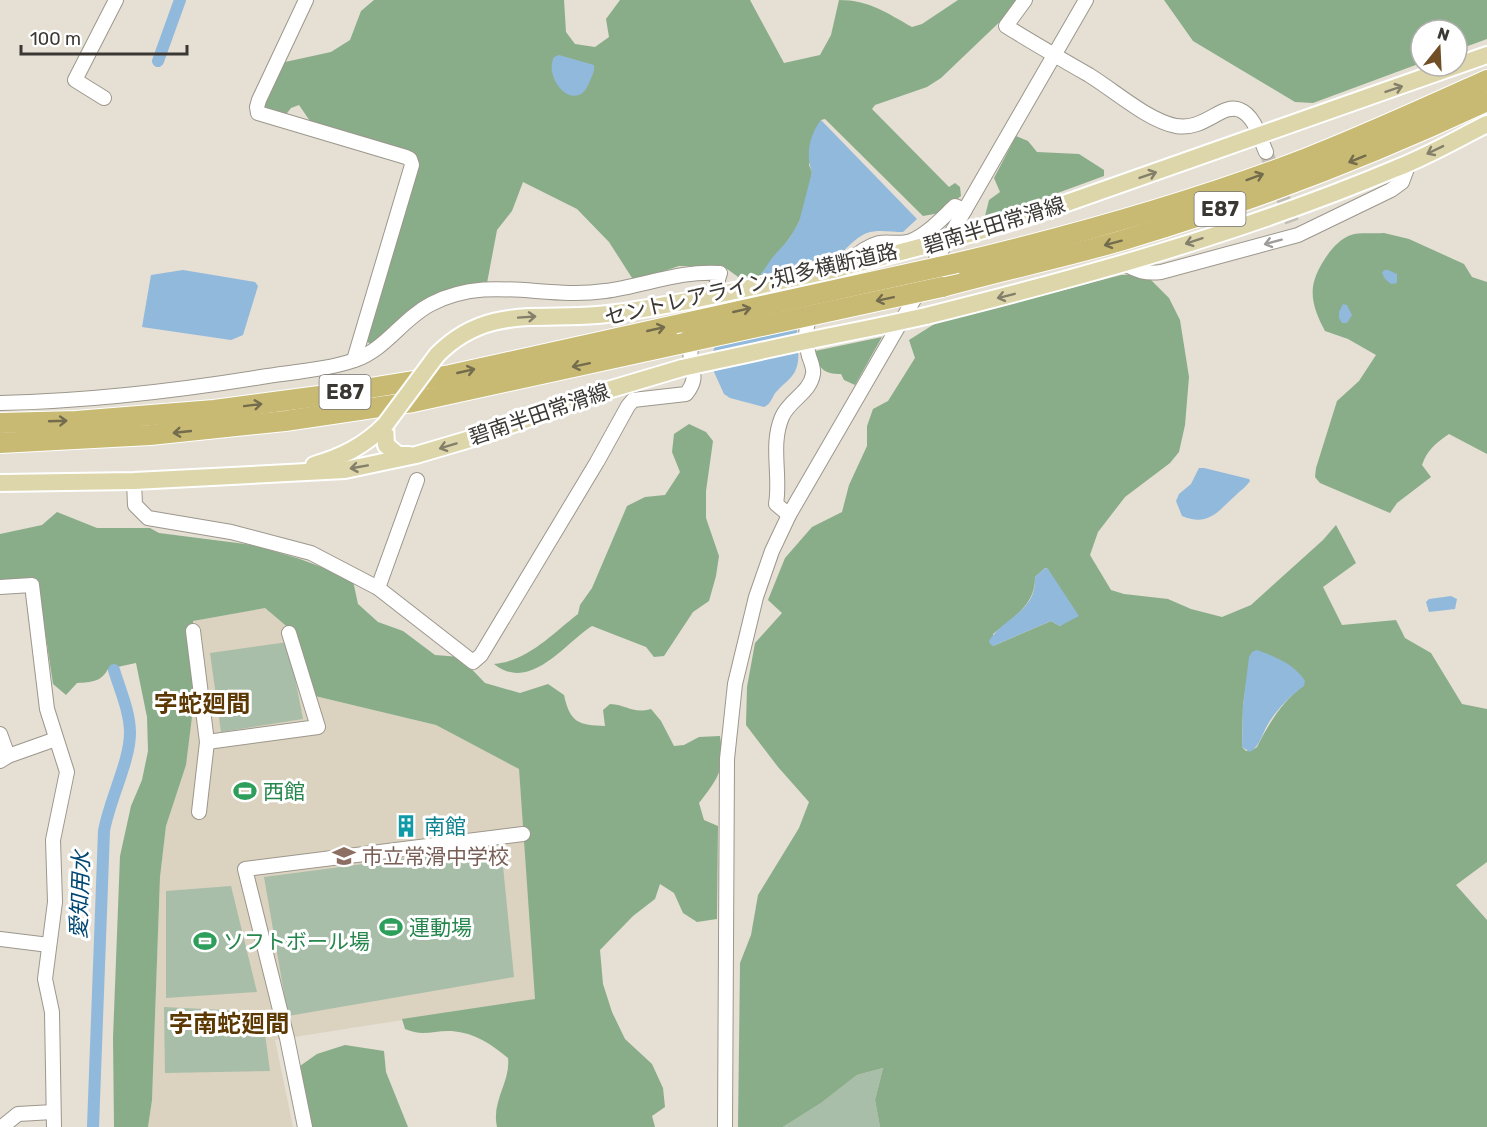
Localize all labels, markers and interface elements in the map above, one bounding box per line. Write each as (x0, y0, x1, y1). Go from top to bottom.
scale bar (21, 18, 188, 56)
north arrow (1409, 18, 1469, 78)
text: N (1435, 23, 1452, 45)
text: 100 m (30, 28, 81, 50)
one-way arrow (1384, 82, 1403, 93)
one-way arrow (1426, 145, 1444, 156)
one-way arrow (1348, 154, 1367, 165)
one-way arrow (1138, 168, 1157, 179)
one-way arrow (1245, 170, 1264, 181)
street label: 碧南半田常滑線 (920, 192, 1068, 258)
road number: E87 (1194, 192, 1246, 226)
one-way arrow (1185, 236, 1204, 247)
one-way arrow (1104, 237, 1123, 249)
one-way arrow (1264, 237, 1283, 248)
street label: セントレアライン;知多横断道路 (602, 238, 900, 330)
one-way arrow (997, 290, 1016, 302)
one-way arrow (876, 294, 895, 306)
one-way arrow (732, 304, 751, 316)
one-way arrow (516, 312, 536, 323)
one-way arrow (647, 323, 666, 335)
one-way arrow (572, 360, 591, 372)
one-way arrow (456, 365, 475, 376)
road number: E87 (320, 375, 370, 409)
street label: 碧南半田常滑線 (465, 378, 613, 450)
one-way arrow (242, 399, 262, 410)
one-way arrow (48, 416, 68, 427)
one-way arrow (172, 427, 192, 438)
one-way arrow (439, 441, 458, 452)
one-way arrow (350, 462, 369, 473)
district label: 字蛇廻間 (154, 690, 250, 718)
sports icon: 西館 (232, 778, 258, 804)
place label: 西館 (263, 779, 305, 804)
building icon: 南館 (393, 813, 419, 839)
place label: 南館 (424, 814, 466, 839)
school or university icon: 市立常滑中学校 (331, 843, 357, 869)
place label: 市立常滑中学校 (362, 844, 509, 869)
water label: 愛知用水 (65, 849, 95, 939)
sports icon: 運動場 (378, 914, 404, 940)
place label: 運動場 (409, 915, 472, 940)
sports icon: ソフトボール場 (192, 928, 218, 954)
place label: ソフトボール場 (223, 929, 370, 954)
district label: 字南蛇廻間 (169, 1010, 289, 1038)

